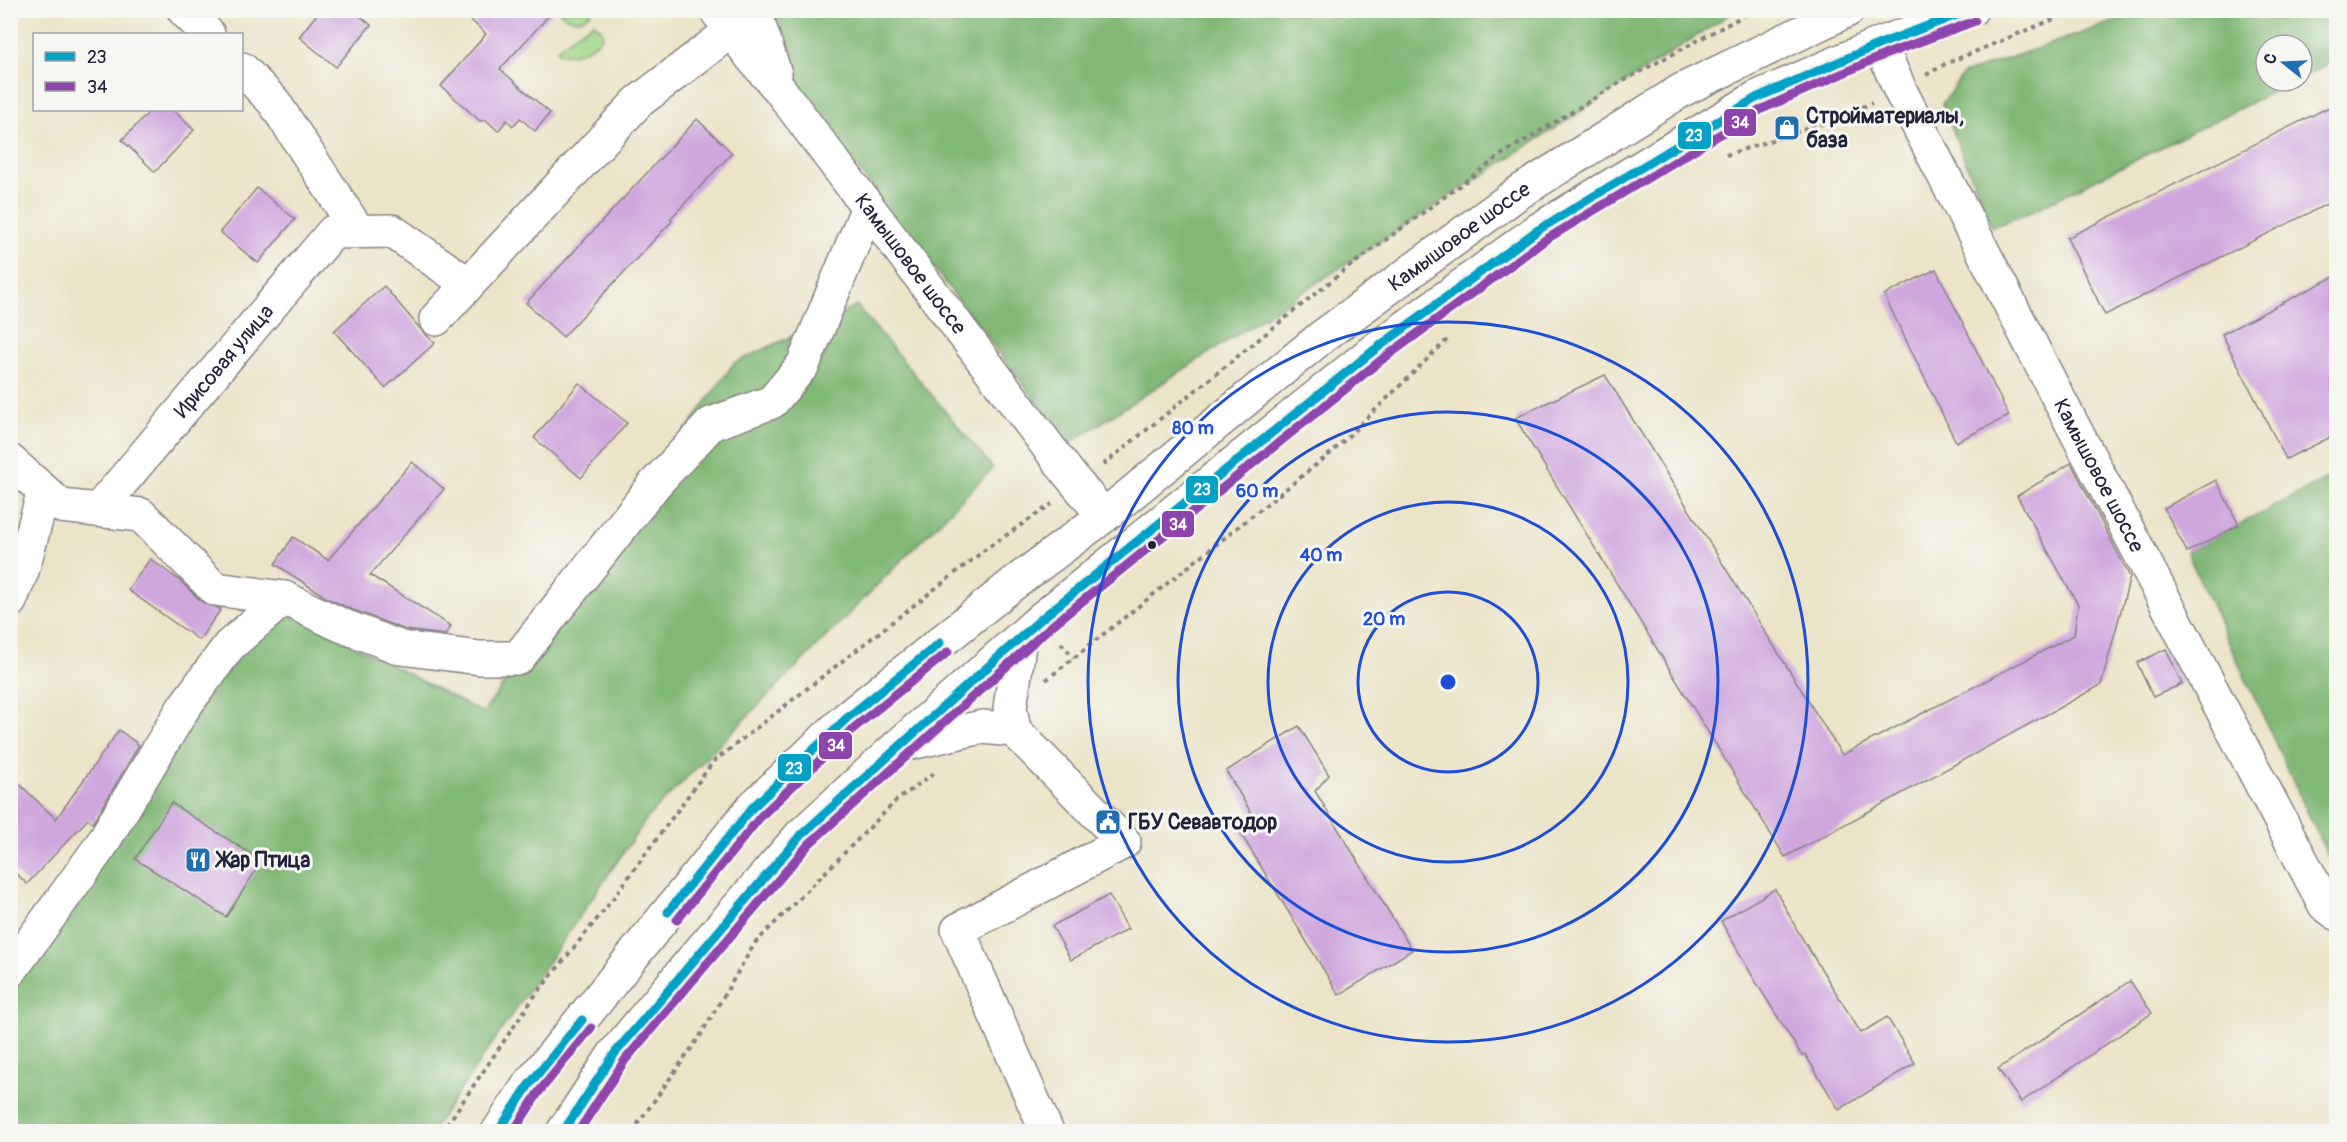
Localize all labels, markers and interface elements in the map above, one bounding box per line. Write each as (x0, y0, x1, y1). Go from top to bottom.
legend (33, 33, 243, 111)
north arrow (2254, 33, 2314, 93)
text: 23 (87, 46, 107, 69)
text: С (2260, 51, 2282, 66)
text: 34 (87, 76, 108, 99)
place label: Стройматериалы, база (1806, 103, 1964, 154)
line badge: 34 (1723, 108, 1757, 137)
text: 34 (1731, 113, 1750, 133)
shop icon: Стройматериалы, база (1772, 113, 1802, 143)
line badge: 23 (1677, 121, 1712, 150)
text: 23 (1685, 126, 1703, 146)
street label: Камышовое шоссе (1383, 175, 1536, 298)
street label: Камышовое шоссе (849, 188, 973, 341)
street label: Ирисовая улица (169, 299, 280, 424)
street label: Камышовое шоссе (2047, 394, 2150, 558)
text: 80 m (1172, 417, 1214, 440)
line badge: 23 (1185, 475, 1219, 504)
text: 23 (1193, 480, 1211, 500)
text: 60 m (1236, 480, 1278, 503)
line badge: 34 (1161, 510, 1195, 538)
text: 34 (1169, 515, 1188, 535)
unlabelled marker (1146, 539, 1158, 551)
text: 40 m (1300, 544, 1342, 567)
text: 20 m (1363, 608, 1405, 631)
centre of rings (1438, 672, 1458, 692)
line badge: 34 (818, 731, 853, 760)
text: 34 (827, 736, 846, 756)
line badge: 23 (777, 753, 812, 782)
text: 23 (785, 759, 803, 779)
public building icon: ГБУ Севавтодор (1093, 807, 1123, 837)
place label: ГБУ Севавтодор (1128, 809, 1277, 836)
restaurant icon: Жар Птица (183, 845, 213, 875)
place label: Жар Птица (214, 847, 310, 874)

